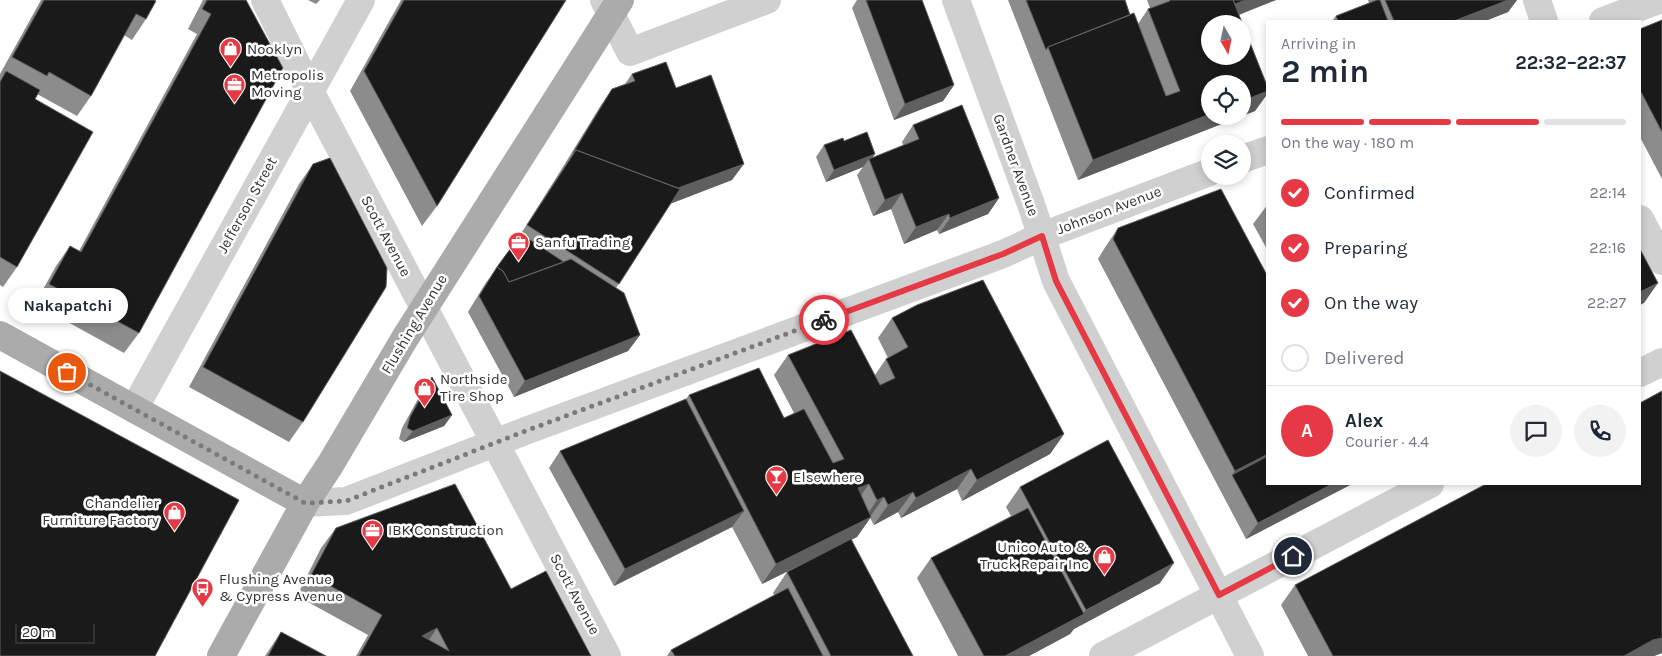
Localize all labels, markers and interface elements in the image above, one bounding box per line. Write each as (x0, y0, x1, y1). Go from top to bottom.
north arrow (1201, 15, 1251, 65)
map controls (1201, 15, 1251, 185)
text: Arriving in (1281, 34, 1356, 53)
shop icon: Nooklyn (219, 37, 243, 68)
place label: Nooklyn (247, 40, 302, 58)
text: 22:32–22:37 (1515, 52, 1626, 74)
text: 2 min (1281, 53, 1369, 90)
place label: Metropolis Moving (251, 66, 324, 101)
office icon: Metropolis Moving (223, 72, 247, 103)
button: locate (1201, 75, 1251, 125)
street label: Gardner Avenue (989, 111, 1043, 219)
text: On the way · 180 m (1281, 133, 1414, 152)
button: layers (1201, 135, 1251, 185)
street label: Jefferson Street (213, 154, 281, 256)
icon: check (1281, 179, 1309, 207)
street label: Johnson Avenue (1054, 182, 1164, 238)
text: Confirmed (1324, 182, 1415, 204)
text: 22:14 (1590, 183, 1626, 202)
street label: Scott Avenue (357, 192, 415, 280)
office icon: Sanfu Trading (507, 230, 531, 261)
place label: Sanfu Trading (535, 233, 631, 251)
icon: check (1281, 234, 1309, 262)
text: Preparing (1324, 237, 1407, 259)
text: 22:16 (1589, 238, 1626, 257)
street label: Flushing Avenue (377, 271, 451, 377)
callout: Nakapatchi (7, 287, 127, 322)
icon: check (1281, 289, 1309, 317)
text: On the way (1324, 292, 1418, 314)
text: 22:27 (1587, 293, 1626, 312)
courier (799, 295, 849, 345)
text: Nakapatchi (24, 296, 112, 315)
icon: bike (810, 306, 838, 334)
text: Delivered (1324, 347, 1404, 369)
pin (46, 351, 88, 393)
icon: bag (53, 358, 81, 386)
place label: Northside Tire Shop (440, 370, 508, 405)
shop icon: Northside Tire Shop (412, 376, 436, 407)
button: chat (1510, 405, 1562, 457)
button: phone (1574, 405, 1626, 457)
text: Alex (1345, 410, 1383, 432)
text: A (1301, 420, 1313, 442)
text: Courier · 4.4 (1345, 432, 1429, 451)
bar icon: Elsewhere (765, 465, 789, 496)
place label: Elsewhere (793, 468, 862, 486)
place label: Chandelier Furniture Factory (42, 494, 160, 529)
shop icon: Chandelier Furniture Factory (163, 500, 187, 531)
office icon: IBK Construction (360, 518, 384, 549)
place label: IBK Construction (388, 521, 504, 539)
pin (1272, 535, 1314, 577)
place label: Unico Auto & Truck Repair Inc (980, 538, 1089, 573)
icon: home (1279, 542, 1307, 570)
shop icon: Unico Auto & Truck Repair Inc (1093, 544, 1117, 575)
street label: Scott Avenue (546, 550, 604, 638)
place label: Flushing Avenue & Cypress Avenue (219, 570, 343, 605)
bus stop icon: Flushing Avenue & Cypress Avenue (191, 576, 215, 607)
scale bar (15, 621, 95, 644)
text: 20 m (22, 624, 55, 641)

